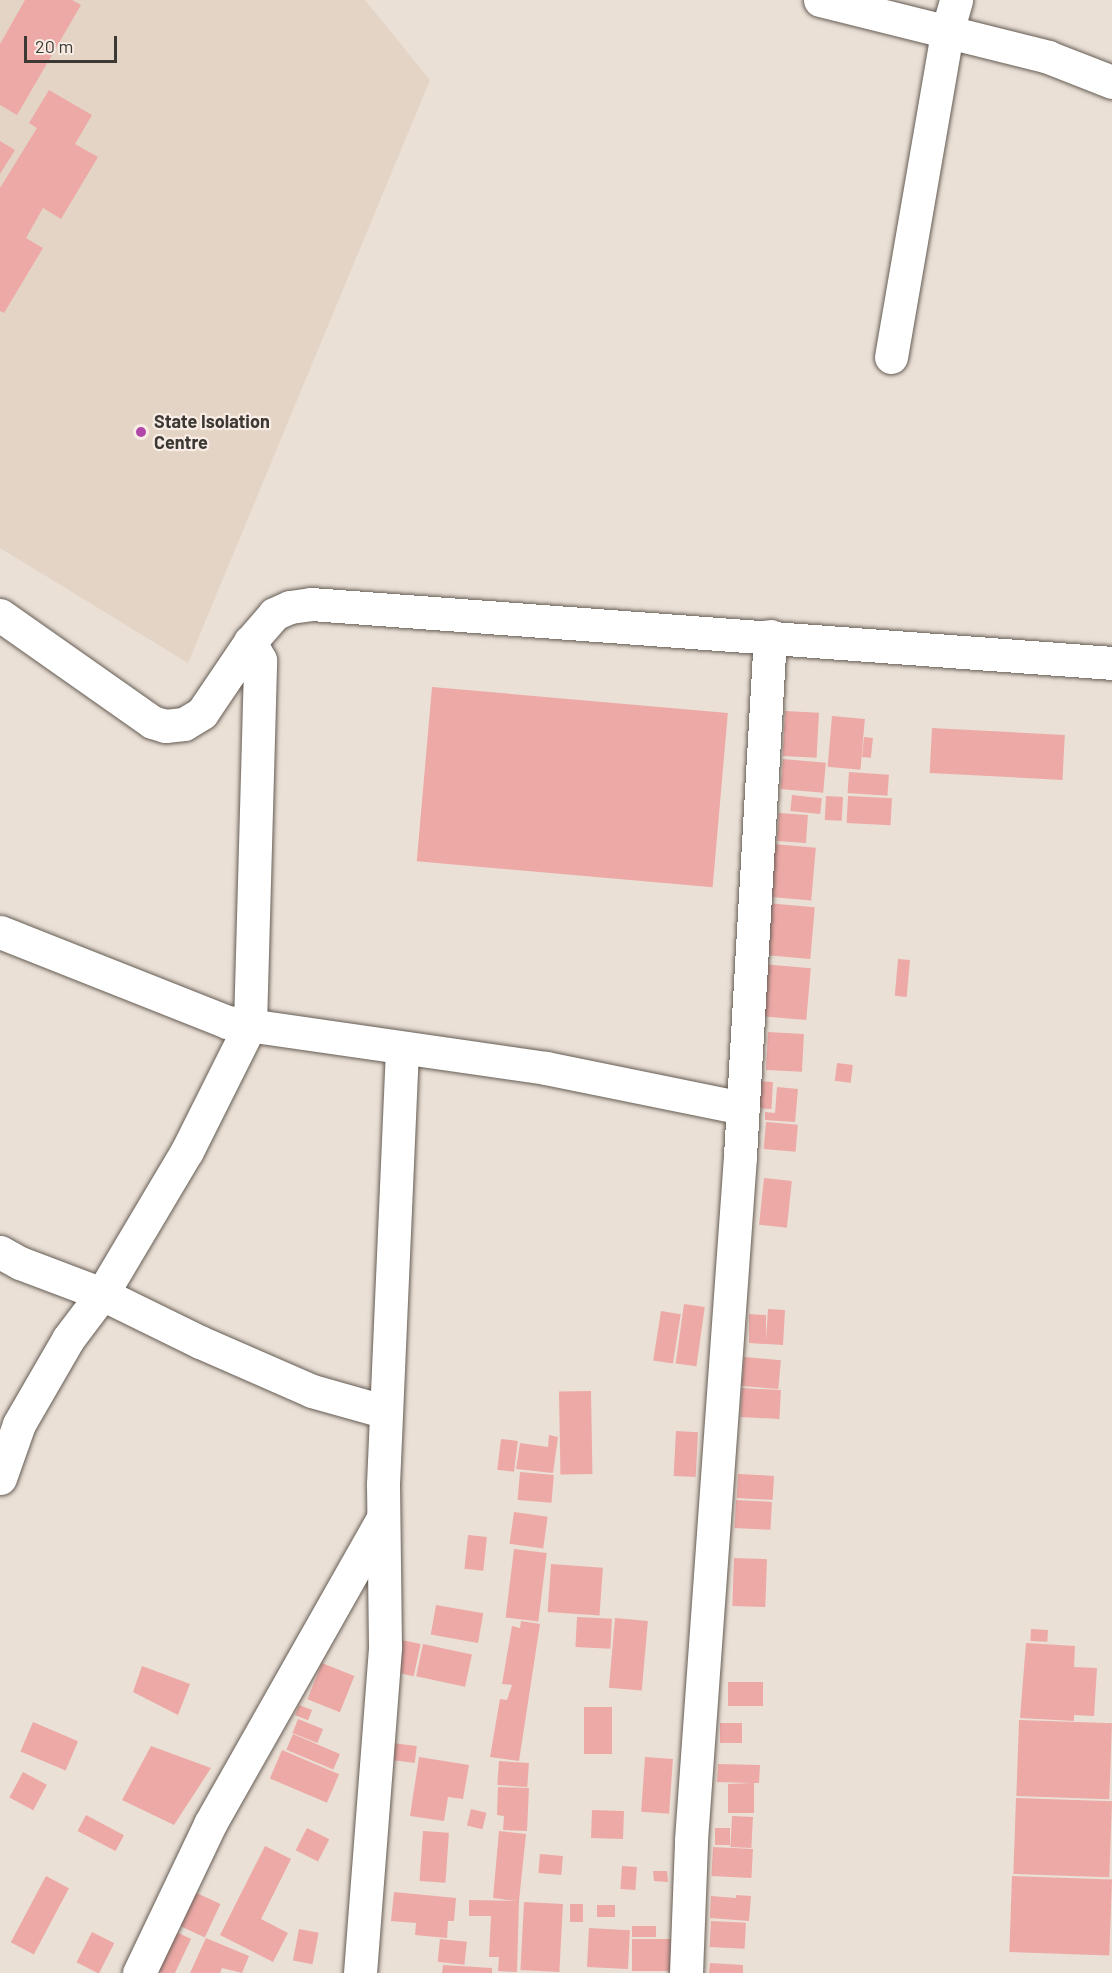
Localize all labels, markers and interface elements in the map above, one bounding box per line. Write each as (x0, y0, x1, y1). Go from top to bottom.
scale bar (27, 24, 120, 62)
text: 20 m (35, 35, 73, 57)
place label: State Isolation Centre (154, 411, 270, 454)
marker: State Isolation Centre (132, 423, 150, 441)

